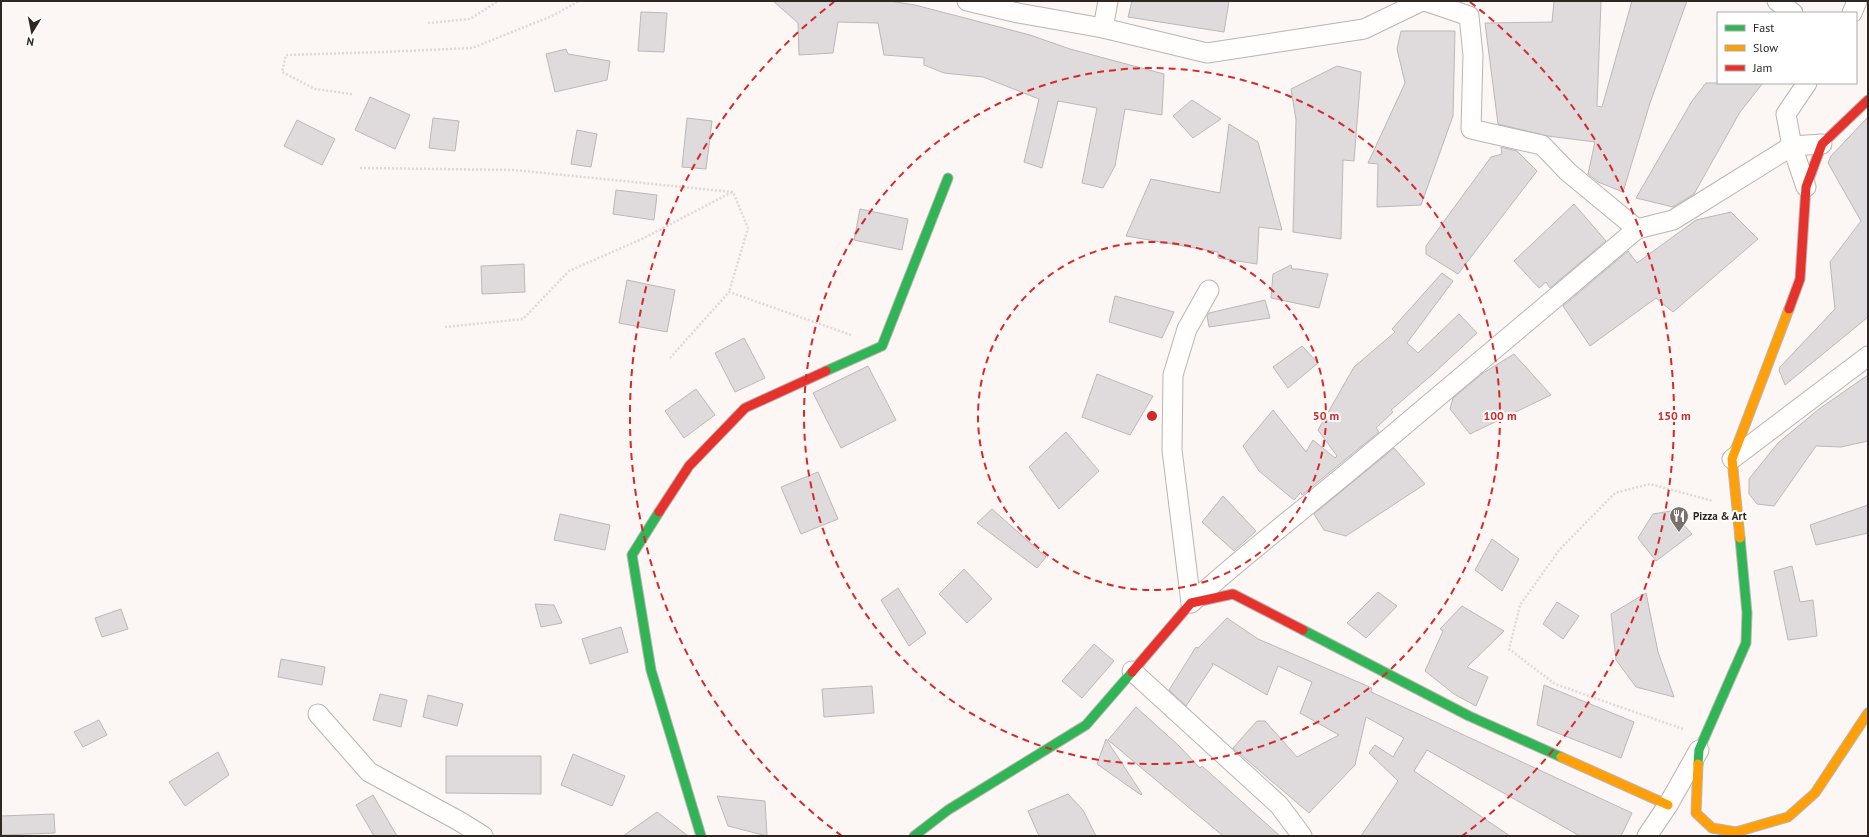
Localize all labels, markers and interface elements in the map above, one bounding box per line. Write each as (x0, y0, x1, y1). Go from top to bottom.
north arrow (12, 12, 52, 52)
legend (1717, 12, 1857, 84)
text: Fast (1753, 20, 1774, 35)
text: N (25, 34, 35, 49)
text: Slow (1753, 40, 1778, 55)
text: Jam (1752, 60, 1772, 75)
text: 50 m (1313, 408, 1339, 423)
text: 100 m (1483, 408, 1517, 423)
text: 150 m (1657, 408, 1691, 423)
centre of rings (1145, 409, 1159, 423)
restaurant icon: Pizza & Art (1668, 505, 1690, 533)
place label: Pizza & Art (1693, 509, 1747, 523)

